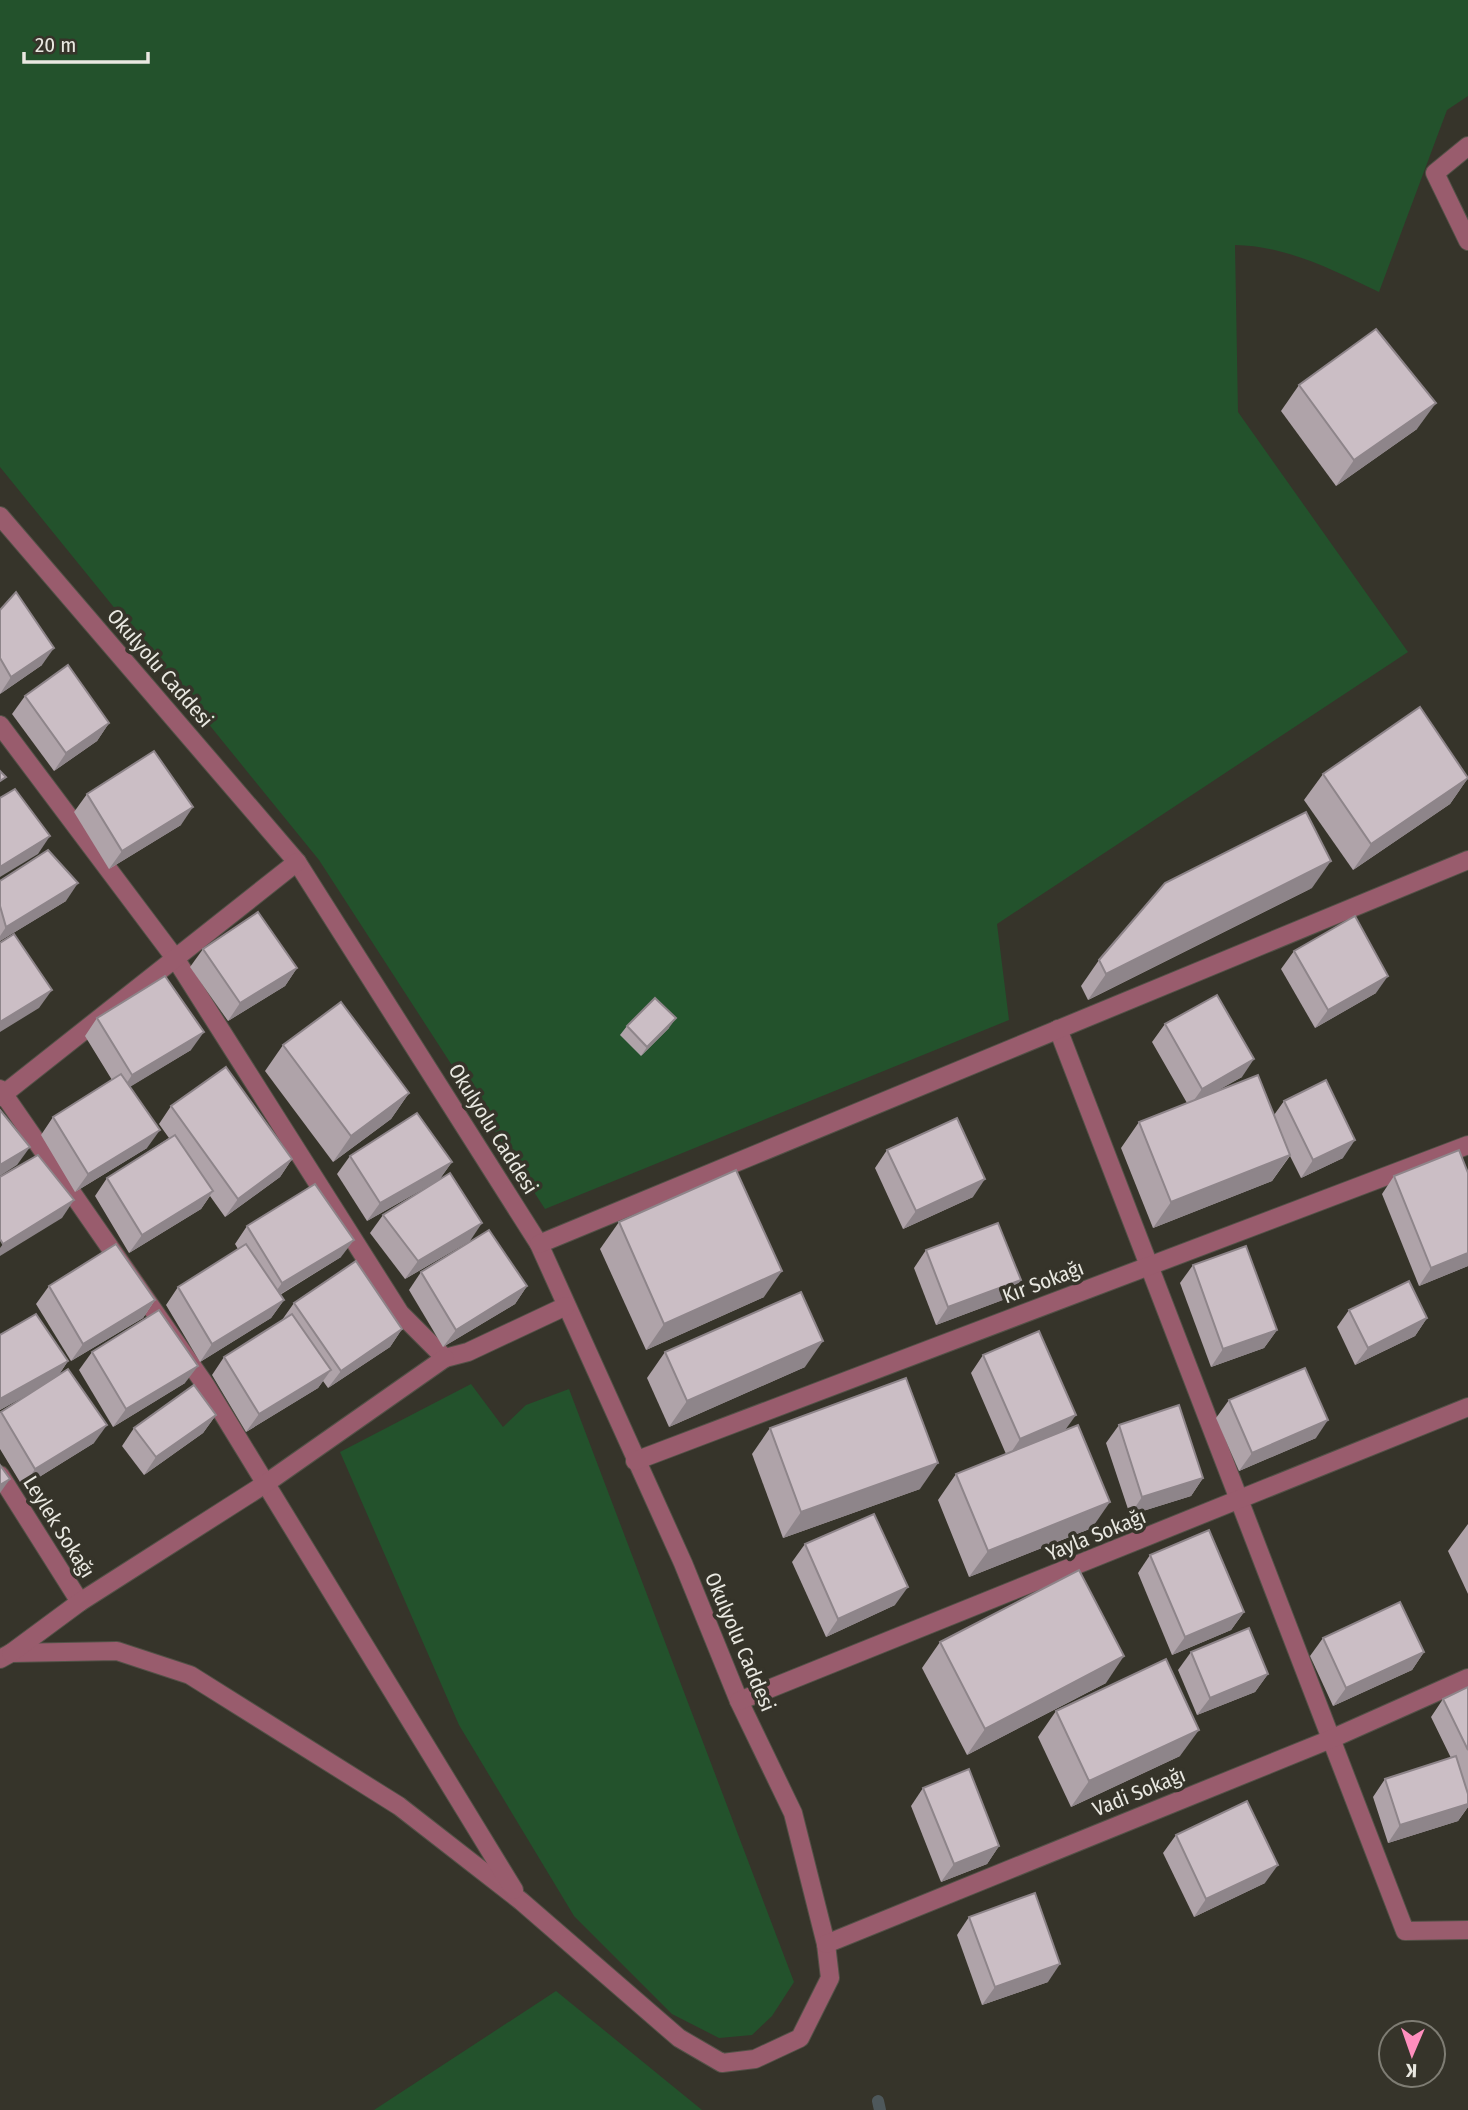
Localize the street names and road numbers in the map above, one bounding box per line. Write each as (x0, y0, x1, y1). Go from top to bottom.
street label: Okulyolu Caddesi (101, 603, 219, 733)
street label: Okulyolu Caddesi (443, 1059, 543, 1199)
street label: Kır Sokağı (999, 1255, 1087, 1309)
street label: Leylek Sokağı (17, 1471, 101, 1583)
street label: Yayla Sokağı (1042, 1503, 1150, 1567)
street label: Okulyolu Caddesi (699, 1568, 781, 1716)
street label: Vadi Sokağı (1089, 1762, 1189, 1822)

